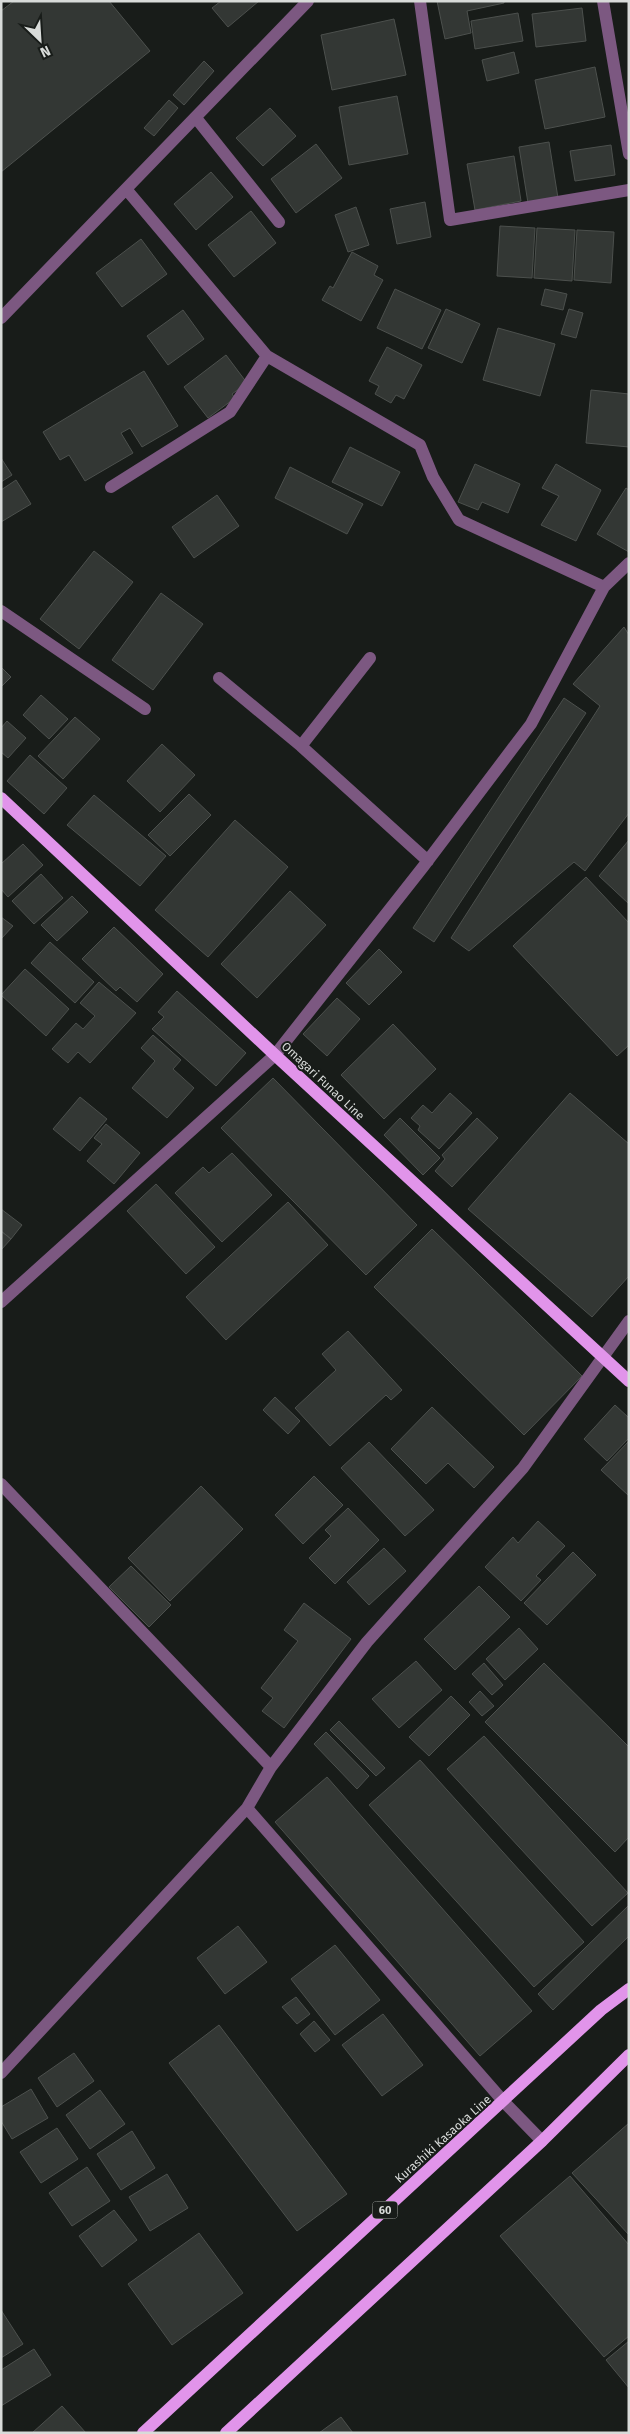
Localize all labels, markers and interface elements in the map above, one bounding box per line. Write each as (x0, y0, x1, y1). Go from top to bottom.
north arrow (15, 15, 65, 65)
text: N (37, 42, 53, 61)
street label: Omagari Funao Line (279, 1039, 367, 1123)
street label: Kurashiki Kasaoka Line (392, 2092, 494, 2186)
road number: 60 (372, 2202, 398, 2218)

